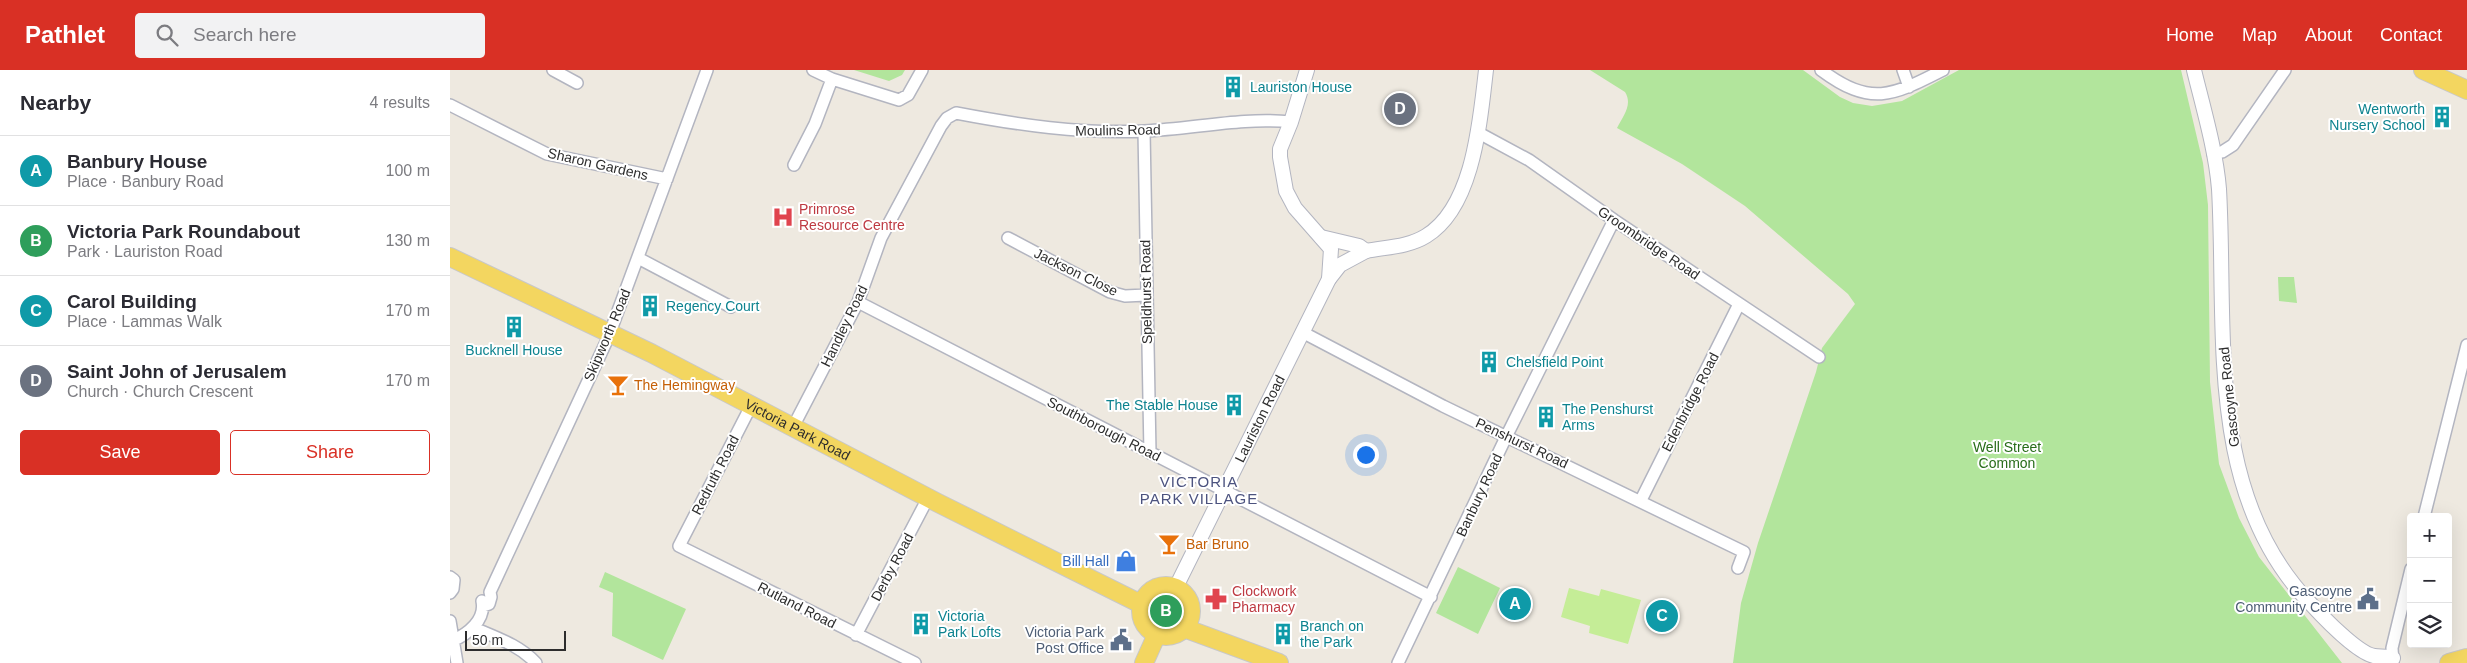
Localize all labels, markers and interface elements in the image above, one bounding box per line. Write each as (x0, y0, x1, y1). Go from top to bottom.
search box (135, 13, 485, 58)
text: Pathlet (25, 21, 105, 48)
icon: search (153, 21, 181, 49)
text: Search here (193, 24, 297, 45)
text: Home (2166, 25, 2214, 45)
text: Map (2242, 25, 2277, 45)
text: About (2305, 25, 2352, 45)
text: Contact (2380, 25, 2442, 45)
building icon: Lauriston House (1220, 74, 1246, 100)
place label: Lauriston House (1250, 79, 1352, 95)
pin: D (1384, 90, 1416, 128)
text: Nearby (20, 91, 91, 114)
text: 4 results (370, 94, 430, 111)
place label: Wentworth Nursery School (2329, 101, 2425, 133)
building icon: Wentworth Nursery School (2429, 104, 2455, 130)
street label: Moulins Road (1075, 121, 1161, 139)
street label: Sharon Gardens (546, 145, 650, 183)
text: Banbury House (67, 151, 207, 172)
text: A (30, 162, 42, 179)
text: 100 m (386, 162, 430, 179)
text: Place · Banbury Road (67, 173, 224, 190)
place label: Primrose Resource Centre (799, 201, 905, 233)
street label: Groombridge Road (1595, 203, 1703, 283)
hospital icon: Primrose Resource Centre (770, 204, 796, 230)
text: Victoria Park Roundabout (67, 221, 300, 242)
text: B (30, 232, 42, 249)
text: 130 m (386, 232, 430, 249)
street label: Speldhurst Road (1137, 240, 1155, 344)
text: Park · Lauriston Road (67, 243, 223, 260)
street label: Jackson Close (1032, 245, 1121, 299)
street label: Handley Road (817, 283, 871, 369)
street label: Skipworth Road (580, 286, 634, 384)
text: Carol Building (67, 291, 197, 312)
building icon: Regency Court (637, 293, 663, 319)
place label: Regency Court (666, 298, 759, 314)
text: C (30, 302, 42, 319)
text: 170 m (386, 302, 430, 319)
text: Place · Lammas Walk (67, 313, 222, 330)
building icon: Bucknell House (501, 314, 527, 340)
place label: Bucknell House (465, 342, 563, 358)
street label: Gascoyne Road (2216, 346, 2242, 448)
building icon: Chelsfield Point (1476, 349, 1502, 375)
street label: Edenbridge Road (1658, 350, 1722, 454)
place label: Chelsfield Point (1506, 354, 1603, 370)
text: Saint John of Jerusalem (67, 361, 287, 382)
text: D (30, 372, 42, 389)
text: 170 m (386, 372, 430, 389)
bar icon: The Hemingway (605, 372, 631, 398)
street label: Lauriston Road (1231, 372, 1288, 465)
place label: The Hemingway (634, 377, 735, 393)
text: Church · Church Crescent (67, 383, 253, 400)
building icon: The Stable House (1221, 392, 1247, 418)
street label: Southborough Road (1045, 393, 1163, 465)
street label: Victoria Park Road (742, 395, 853, 464)
place label: The Stable House (1106, 397, 1218, 413)
place label: The Penshurst Arms (1562, 401, 1653, 433)
building icon: The Penshurst Arms (1533, 404, 1559, 430)
street label: Penshurst Road (1473, 415, 1571, 471)
button: Save (20, 430, 220, 475)
button: Share (230, 430, 430, 475)
street label: Redruth Road (688, 433, 742, 517)
park label: Well Street Common (1973, 439, 2041, 471)
your location (1353, 442, 1379, 468)
street label: Banbury Road (1453, 451, 1505, 539)
district label: VICTORIA PARK VILLAGE (1140, 473, 1258, 507)
map controls (2407, 513, 2452, 648)
button: + (2407, 513, 2452, 558)
street label: Derby Road (867, 530, 917, 604)
bar icon: Bar Bruno (1156, 531, 1182, 557)
place label: Bar Bruno (1186, 536, 1249, 552)
shop icon: Bill Hall (1113, 548, 1139, 574)
place label: Bill Hall (1062, 553, 1109, 569)
button: − (2407, 558, 2452, 603)
street label: Rutland Road (755, 578, 839, 632)
place label: Clockwork Pharmacy (1232, 583, 1298, 615)
place label: Gascoyne Community Centre (2235, 583, 2352, 615)
pin: A (1499, 585, 1531, 623)
pharmacy icon: Clockwork Pharmacy (1203, 586, 1229, 612)
public building icon: Gascoyne Community Centre (2355, 586, 2381, 612)
pin: B (1150, 592, 1182, 630)
pin: C (1646, 597, 1678, 635)
button: layers (2407, 603, 2452, 648)
place label: Victoria Park Lofts (938, 608, 1001, 640)
building icon: Victoria Park Lofts (908, 611, 934, 637)
place label: Branch on the Park (1300, 618, 1364, 650)
building icon: Branch on the Park (1270, 621, 1296, 647)
place label: Victoria Park Post Office (1025, 624, 1105, 656)
public building icon: Victoria Park Post Office (1108, 627, 1134, 653)
scale bar (465, 628, 566, 651)
text: 50 m (472, 632, 503, 648)

